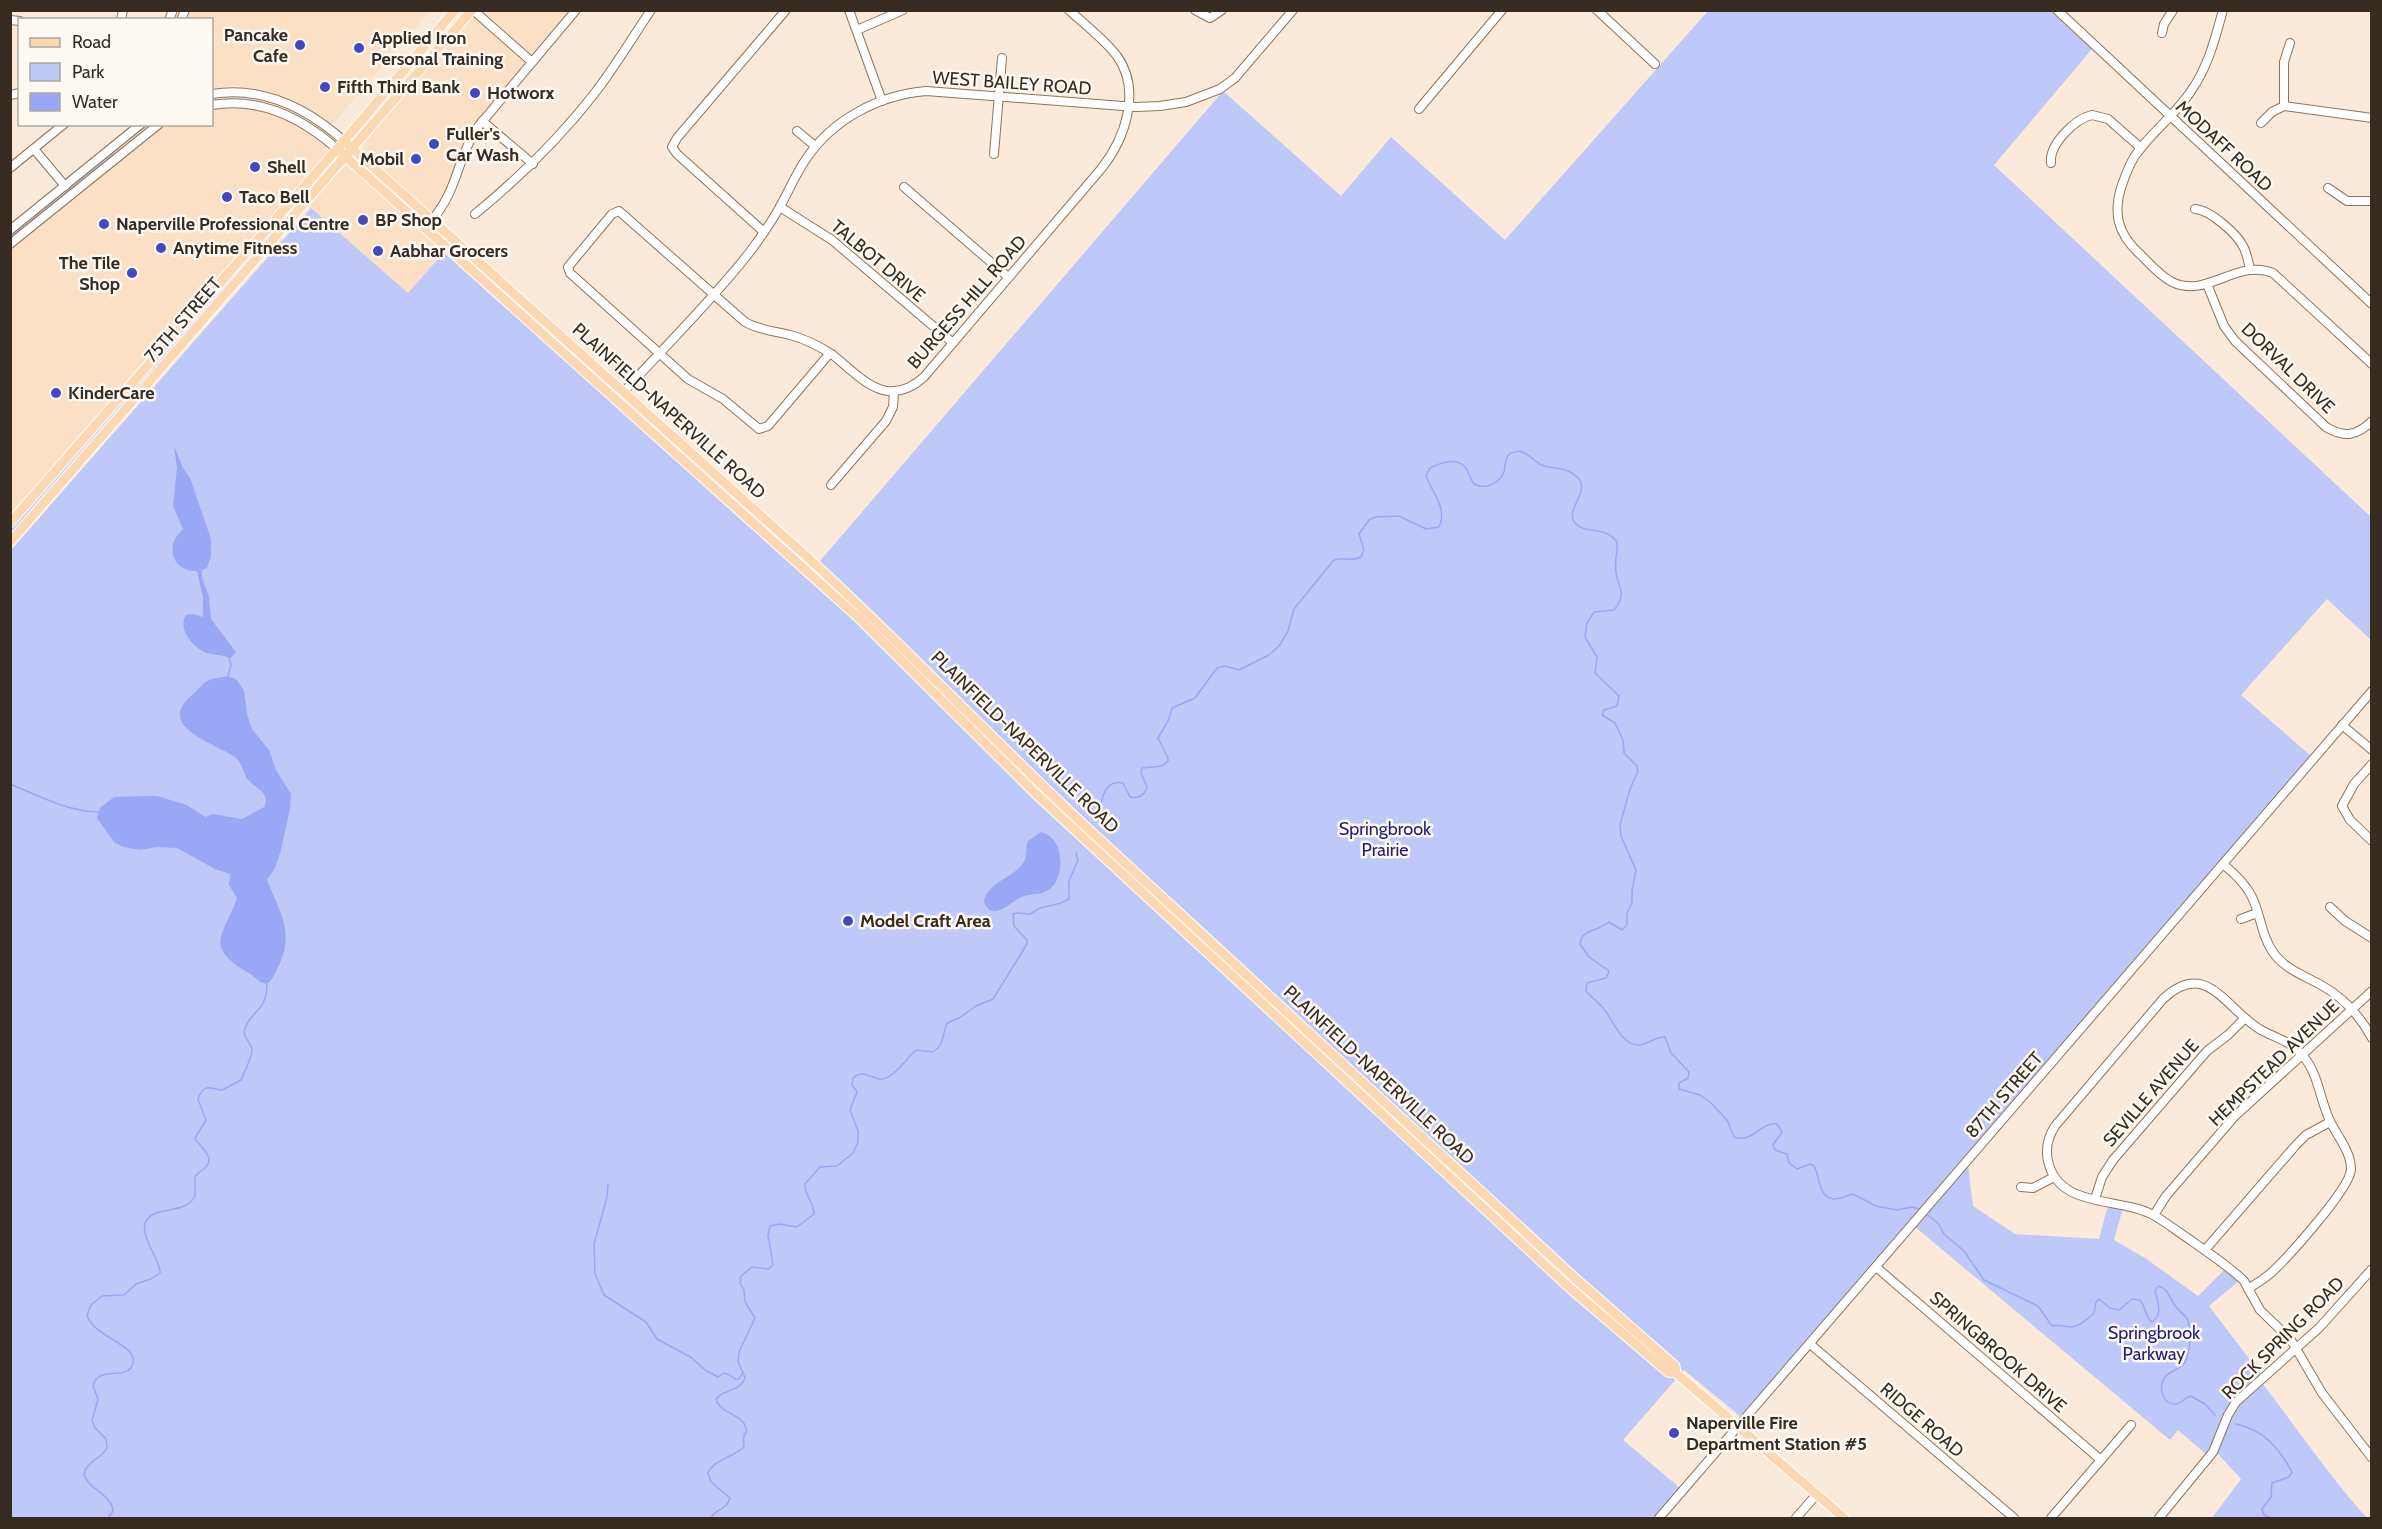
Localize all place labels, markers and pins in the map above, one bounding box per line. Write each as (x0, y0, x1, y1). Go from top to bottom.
place label: Pancake Cafe (224, 24, 288, 67)
place label: Applied Iron Personal Training (371, 27, 503, 70)
marker: Pancake Cafe (293, 38, 307, 52)
marker: Applied Iron Personal Training (352, 41, 366, 55)
place label: Fifth Third Bank (337, 76, 460, 98)
marker: Fifth Third Bank (318, 80, 332, 94)
place label: Hotworx (487, 82, 554, 104)
marker: Hotworx (468, 86, 482, 100)
place label: Fuller's Car Wash (446, 123, 519, 166)
marker: Fuller's Car Wash (427, 137, 441, 151)
place label: Mobil (360, 148, 404, 170)
marker: Mobil (409, 152, 423, 166)
place label: Shell (267, 156, 306, 178)
marker: Shell (248, 160, 262, 174)
place label: Taco Bell (239, 186, 310, 208)
marker: Taco Bell (220, 190, 234, 204)
place label: BP Shop (375, 209, 442, 231)
place label: Naperville Professional Centre (116, 213, 349, 235)
marker: BP Shop (356, 213, 370, 227)
marker: Naperville Professional Centre (97, 217, 111, 231)
place label: Anytime Fitness (173, 237, 298, 259)
place label: Aabhar Grocers (390, 240, 509, 262)
marker: Anytime Fitness (154, 241, 168, 255)
marker: Aabhar Grocers (371, 244, 385, 258)
place label: The Tile Shop (59, 252, 120, 295)
marker: The Tile Shop (125, 266, 139, 280)
place label: KinderCare (68, 382, 155, 404)
marker: KinderCare (49, 386, 63, 400)
place label: Model Craft Area (860, 910, 991, 932)
marker: Model Craft Area (841, 914, 855, 928)
place label: Naperville Fire Department Station #5 (1686, 1412, 1867, 1455)
marker: Naperville Fire Department Station #5 (1667, 1426, 1681, 1440)

